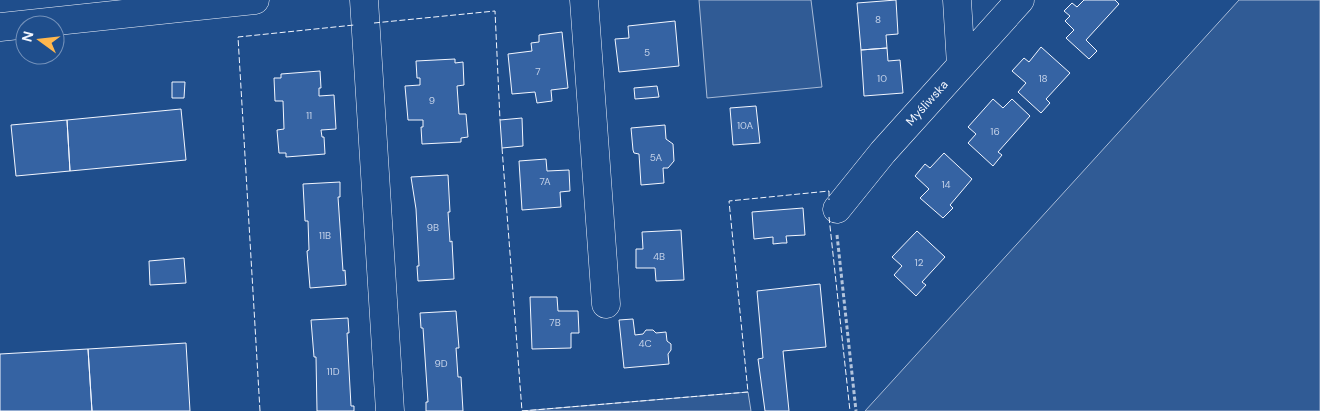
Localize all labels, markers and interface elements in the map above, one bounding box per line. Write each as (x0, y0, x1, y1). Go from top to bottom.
house number: 8 (875, 13, 881, 26)
north arrow (15, 15, 65, 65)
text: N (17, 29, 37, 44)
house number: 5 (644, 46, 650, 59)
house number: 7 (535, 65, 541, 78)
house number: 10 (877, 72, 887, 85)
house number: 18 (1038, 72, 1048, 85)
street label: Myśliwska (902, 77, 952, 129)
house number: 9 (429, 94, 435, 107)
house number: 11 (306, 109, 312, 122)
house number: 10A (737, 119, 753, 132)
house number: 16 (990, 125, 1000, 138)
house number: 5A (650, 151, 663, 164)
house number: 7A (539, 175, 551, 188)
house number: 14 (941, 178, 951, 191)
house number: 9B (427, 221, 439, 234)
house number: 11B (319, 229, 331, 242)
house number: 4B (653, 250, 665, 263)
house number: 12 (915, 256, 924, 269)
house number: 7B (549, 316, 561, 329)
house number: 4C (638, 337, 652, 350)
house number: 9D (434, 357, 448, 370)
house number: 11D (326, 365, 340, 378)

